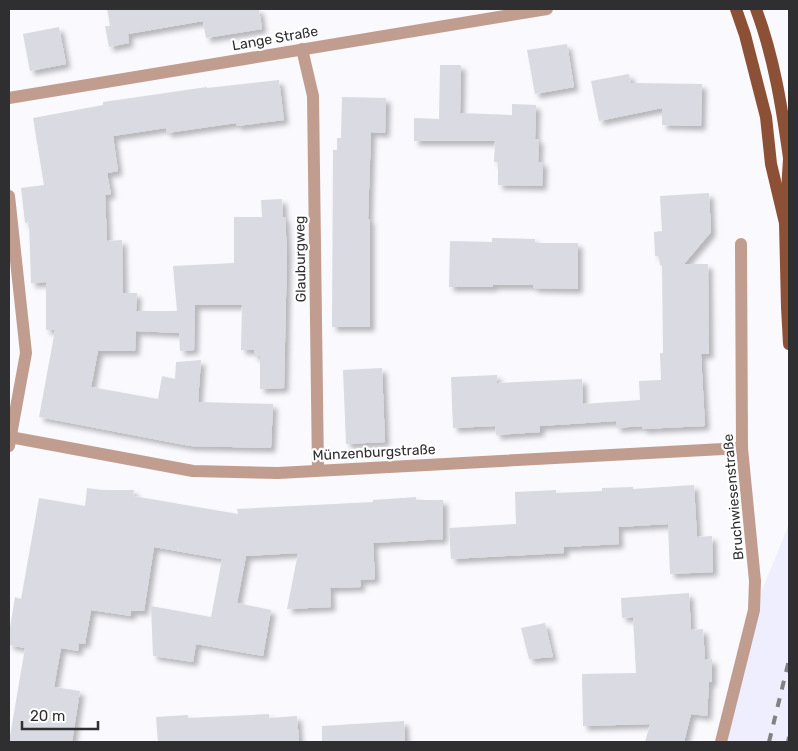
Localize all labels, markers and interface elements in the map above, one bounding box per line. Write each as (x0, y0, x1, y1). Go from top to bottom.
street label: Lange Straße (231, 23, 320, 54)
street label: Glauburgweg (291, 216, 310, 302)
street label: Bruchwiesenstraße (719, 433, 747, 561)
street label: Münzenburgstraße (312, 441, 436, 464)
scale bar (22, 698, 99, 730)
text: 20 m (30, 707, 65, 725)

